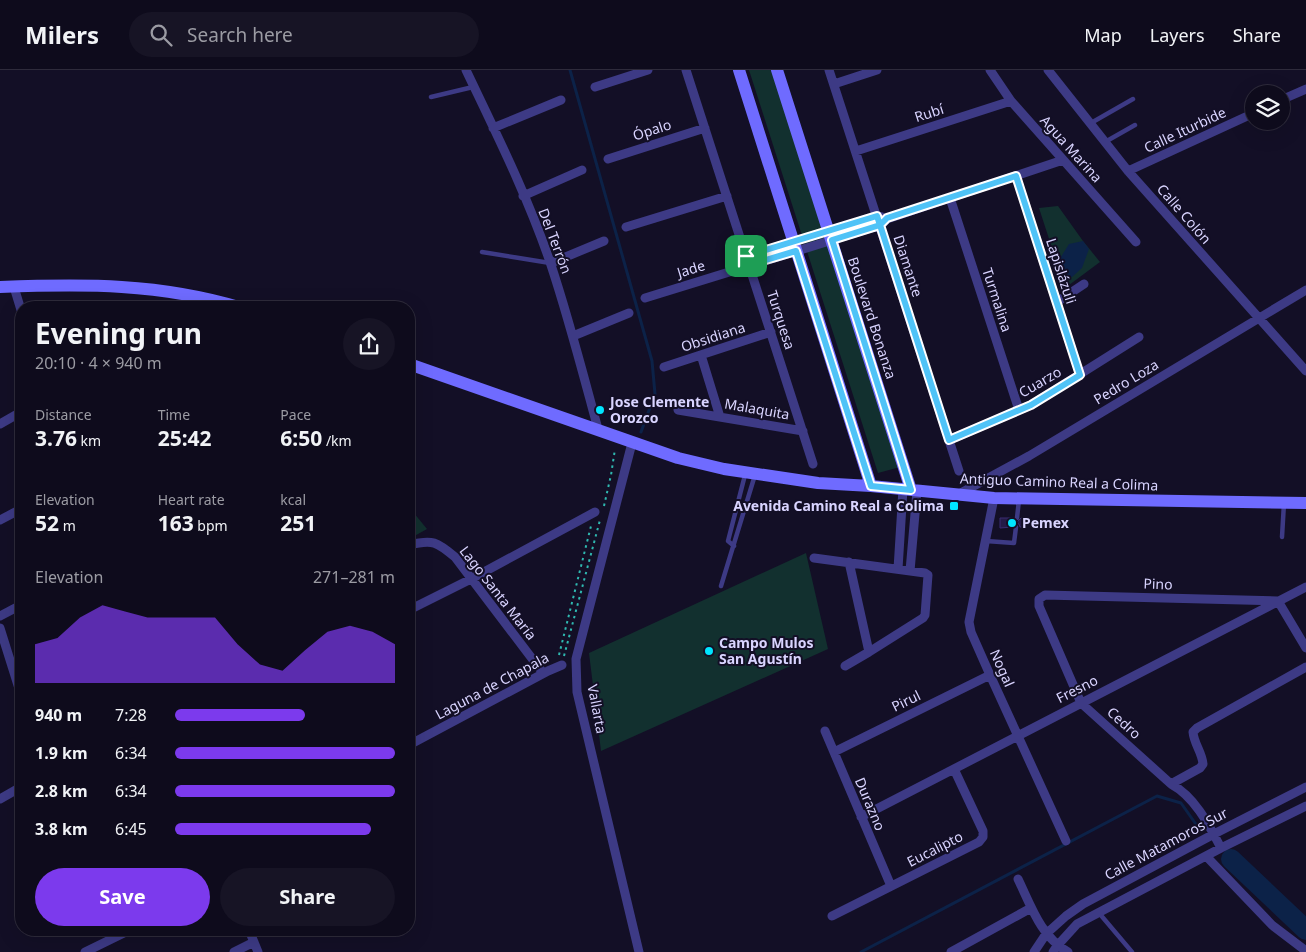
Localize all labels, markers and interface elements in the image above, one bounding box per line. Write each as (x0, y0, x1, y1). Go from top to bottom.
search box (129, 12, 479, 57)
text: Milers (25, 18, 99, 51)
icon: search (147, 21, 175, 49)
text: Search here (187, 22, 293, 48)
text: Map (1084, 23, 1122, 47)
text: Layers (1150, 23, 1205, 47)
text: Share (1233, 23, 1281, 47)
map controls (1245, 85, 1290, 130)
button: layers (1245, 85, 1290, 130)
street label: Rubí (912, 99, 946, 126)
street label: Calle Iturbide (1141, 102, 1229, 157)
street label: Agua Marina (1036, 111, 1107, 186)
street label: Ópalo (630, 114, 674, 145)
street label: Calle Colón (1153, 180, 1216, 248)
street label: Del Terrón (534, 205, 577, 276)
street label: Diamante (890, 232, 927, 299)
pin (725, 235, 767, 277)
street label: Lapislázuli (1042, 236, 1081, 306)
icon: arrive (732, 242, 760, 270)
street label: Boulevard Bonanza (844, 254, 901, 381)
street label: Jade (673, 255, 707, 282)
street label: Turmalina (978, 265, 1017, 334)
street label: Turquesa (763, 288, 800, 352)
text: Evening run (35, 314, 202, 352)
street label: Obsidiana (678, 317, 747, 356)
button: share (343, 318, 395, 370)
text: 20:10 · 4 × 940 m (35, 352, 162, 374)
street label: Pedro Loza (1090, 355, 1162, 408)
street label: Cuarzo (1015, 362, 1064, 401)
place label: Jose Clemente Orozco (608, 392, 709, 427)
street label: Malaquita (723, 393, 791, 424)
marker: Jose Clemente Orozco (594, 404, 606, 416)
text: Distance (35, 405, 92, 424)
text: Time (158, 405, 190, 424)
text: Pace (280, 405, 311, 424)
text: 3.76 (35, 424, 77, 452)
text: 25:42 (158, 424, 212, 452)
text: 6:50 (280, 424, 322, 452)
text: km (77, 431, 101, 450)
text: /km (322, 431, 352, 450)
street label: Antiguo Camino Real a Colima (959, 469, 1159, 494)
text: Elevation (35, 490, 95, 509)
text: Heart rate (158, 490, 225, 509)
text: kcal (280, 490, 306, 509)
place label: Avenida Camino Real a Colima (733, 496, 944, 515)
marker: Avenida Camino Real a Colima (948, 500, 960, 512)
text: 52 (35, 509, 59, 537)
text: 163 (158, 509, 194, 537)
text: 251 (280, 509, 316, 537)
place label: Pemex (1022, 513, 1070, 532)
text: m (59, 516, 76, 535)
text: bpm (194, 516, 228, 535)
marker: Pemex (1006, 517, 1018, 529)
street label: Lago Santa María (456, 542, 541, 644)
text: Elevation (35, 566, 103, 588)
text: 271–281 m (313, 566, 395, 588)
street label: Pino (1143, 573, 1173, 594)
place label: Campo Mulos San Agustín (719, 633, 814, 668)
marker: Campo Mulos San Agustín (703, 645, 715, 657)
street label: Nogal (986, 646, 1019, 690)
street label: Laguna de Chapala (432, 648, 552, 724)
street label: Fresno (1053, 670, 1101, 707)
street label: Vallarta (583, 683, 612, 735)
street label: Pirul (888, 685, 923, 716)
street label: Cedro (1103, 702, 1145, 743)
text: 940 m (35, 704, 82, 726)
text: 7:28 (115, 704, 147, 726)
text: 1.9 km (35, 742, 87, 764)
text: 6:34 (115, 742, 147, 764)
street label: Durazno (851, 774, 890, 833)
text: 2.8 km (35, 780, 87, 802)
text: 6:34 (115, 780, 147, 802)
street label: Calle Matamoros Sur (1101, 803, 1231, 884)
text: 3.8 km (35, 818, 87, 840)
text: 6:45 (115, 818, 147, 840)
street label: Eucalipto (904, 826, 966, 871)
button: Save (35, 868, 210, 926)
button: Share (220, 868, 395, 926)

